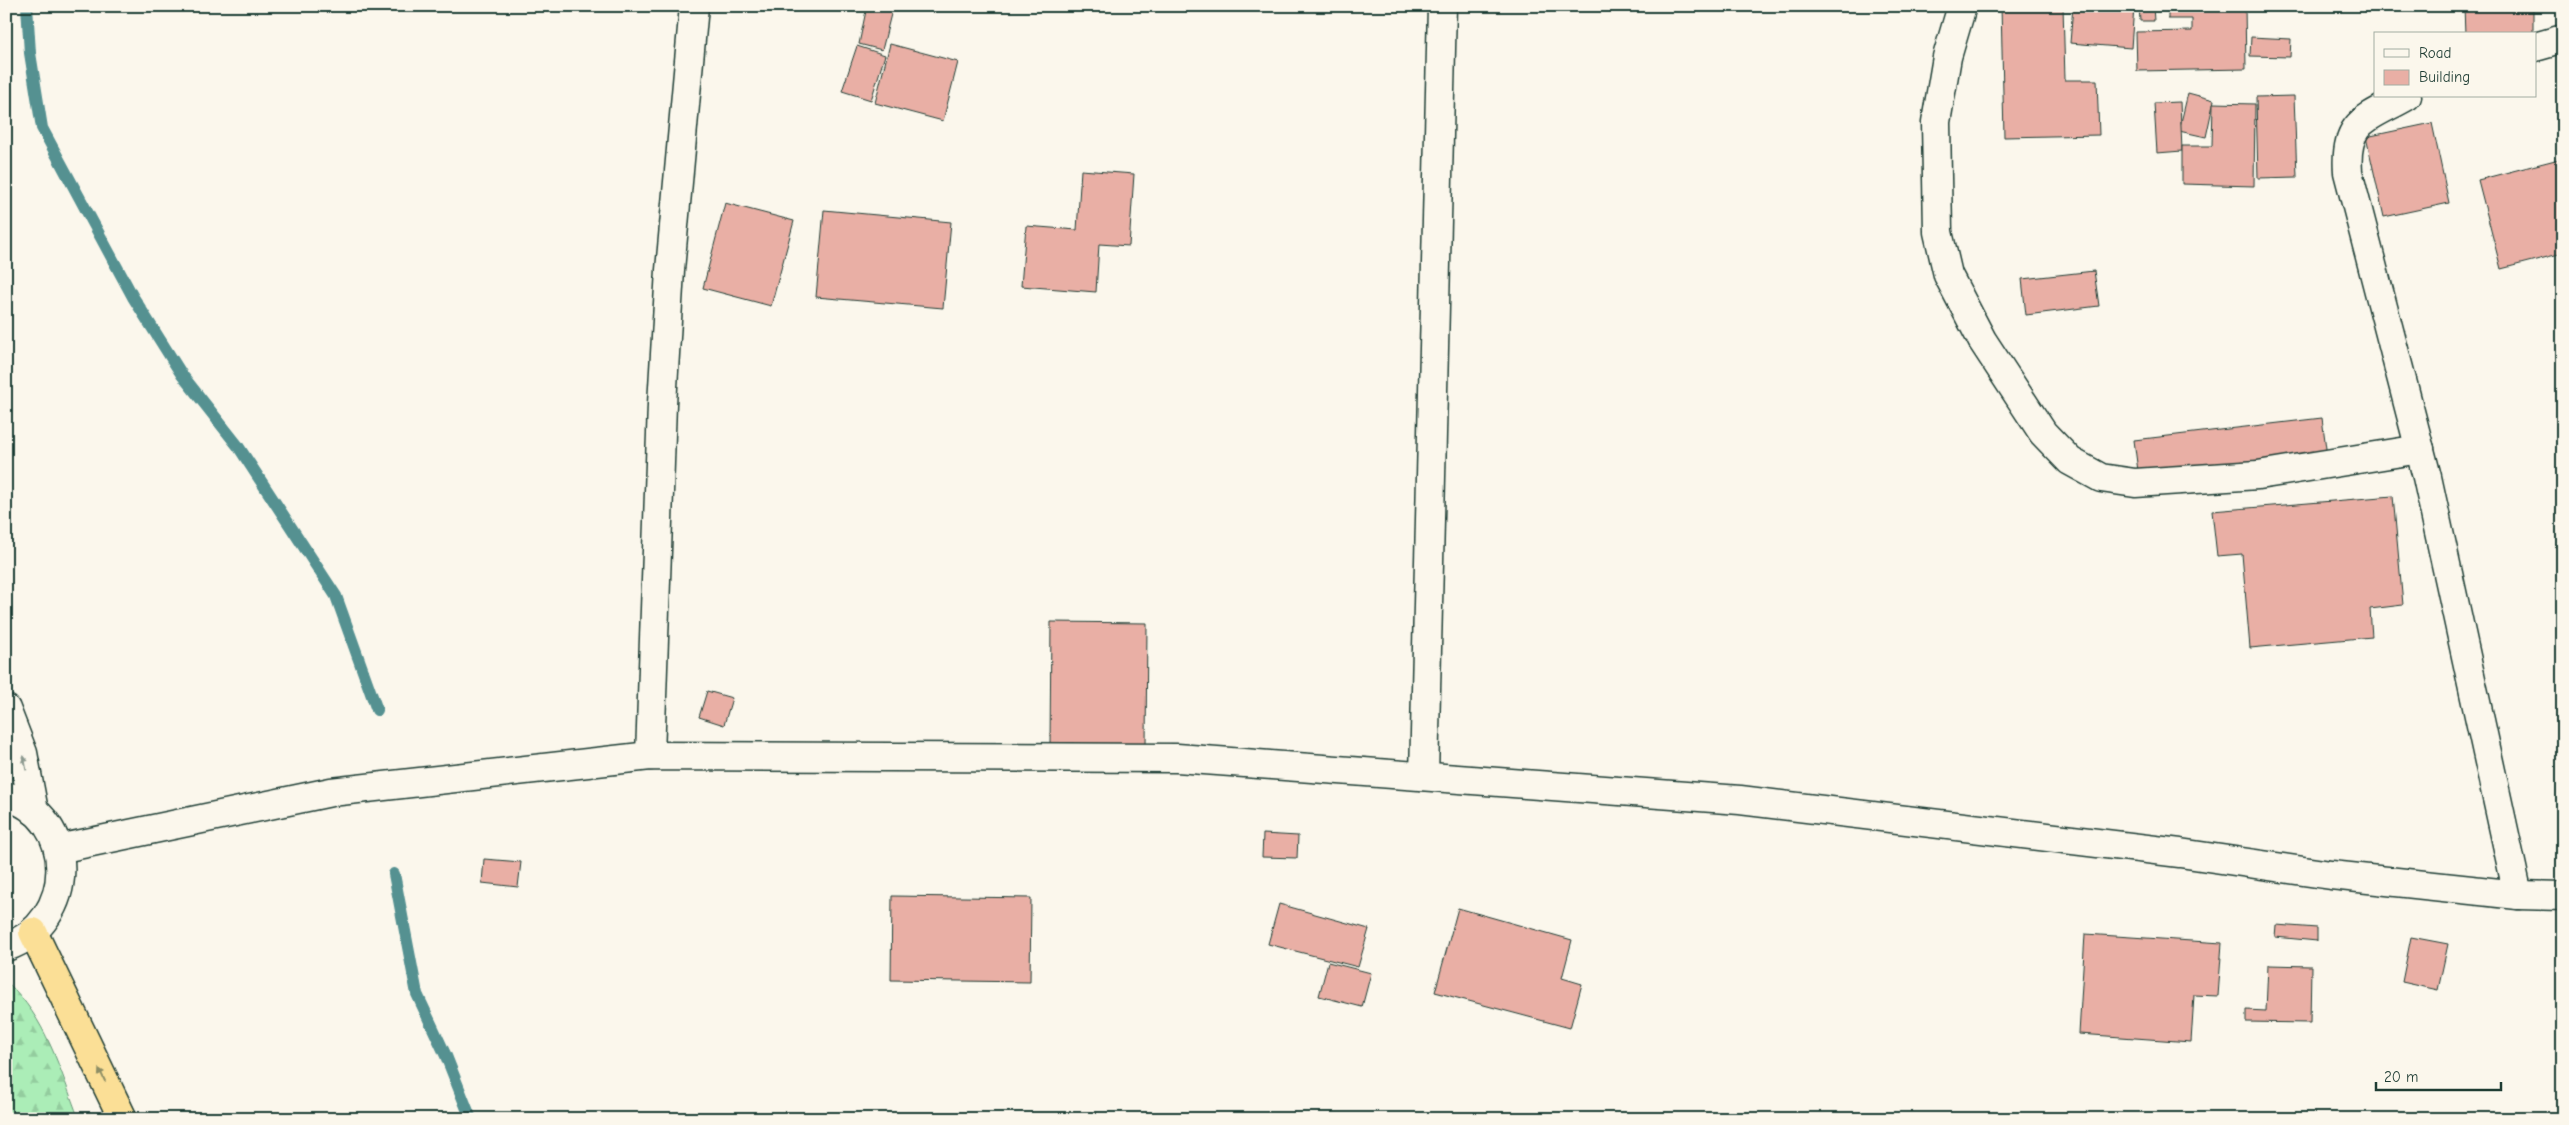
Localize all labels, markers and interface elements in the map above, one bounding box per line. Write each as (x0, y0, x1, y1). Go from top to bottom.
legend (2374, 32, 2536, 98)
text: Road (2419, 44, 2451, 62)
text: Building (2419, 68, 2470, 86)
one-way arrow (20, 755, 28, 771)
scale bar (2376, 1060, 2502, 1092)
one-way arrow (98, 1068, 106, 1082)
text: 20 m (2384, 1068, 2418, 1086)

